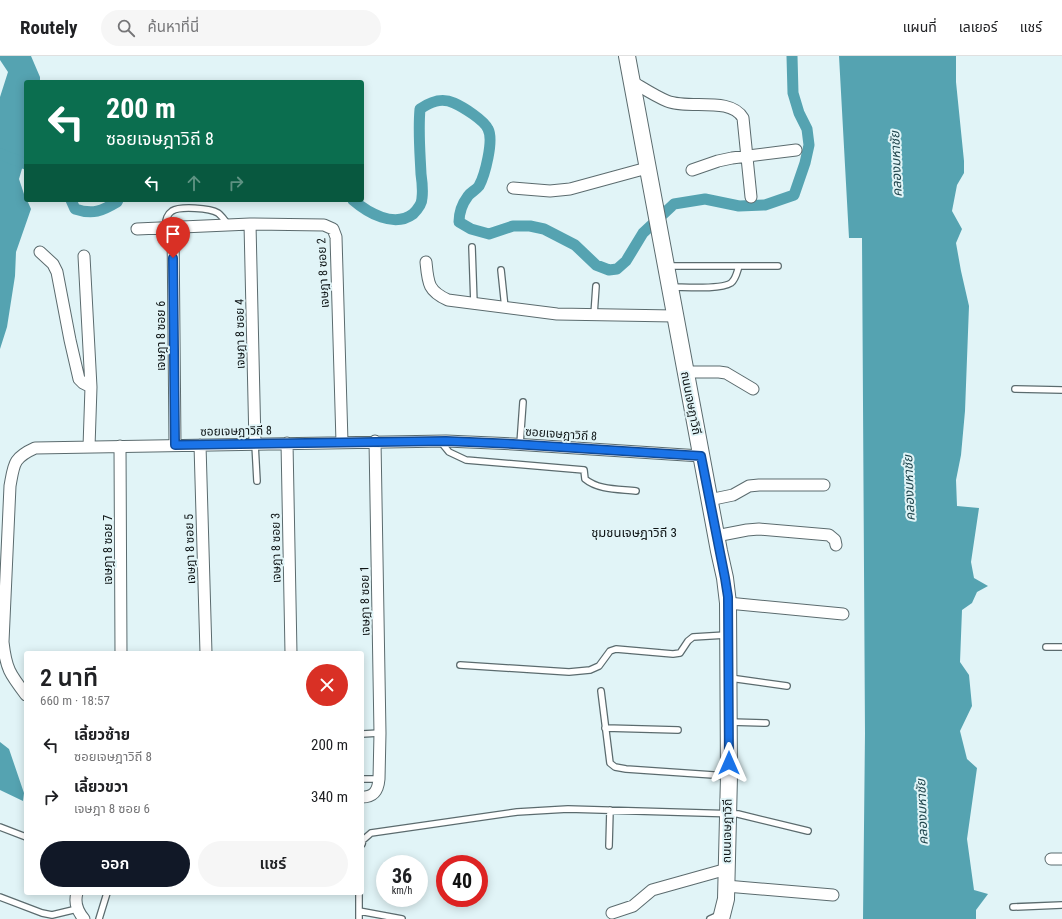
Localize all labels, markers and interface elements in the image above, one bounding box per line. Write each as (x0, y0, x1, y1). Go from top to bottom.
search box (101, 10, 381, 46)
text: Routely (20, 16, 77, 39)
icon: search (115, 17, 137, 39)
text: ค้นหาที่นี่ (147, 18, 199, 36)
text: แผนที่ (903, 19, 937, 35)
text: เลเยอร์ (959, 19, 998, 35)
text: แชร์ (1020, 19, 1042, 35)
text: 200 m (106, 92, 176, 125)
icon: left (40, 96, 92, 148)
text: ซอยเจษฎาวิถี 8 (106, 128, 214, 149)
water label: คลองมหาชัย (887, 130, 905, 197)
icon: left (141, 172, 163, 194)
icon: ahead (183, 172, 205, 194)
icon: right (225, 172, 247, 194)
pin (156, 217, 190, 258)
icon: arrive (162, 223, 184, 245)
street label: เจษฎา 8 ซอย 2 (314, 238, 332, 308)
street label: เจษฎา 8 ซอย 4 (232, 299, 248, 369)
street label: เจษฎา 8 ซอย 6 (154, 301, 168, 371)
street label: ถนนเจษฎาวิถี (678, 370, 704, 436)
street label: ซอยเจษฎาวิถี 8 (200, 423, 272, 439)
street label: ซอยเจษฎาวิถี 8 (525, 425, 597, 443)
water label: คลองมหาชัย (900, 454, 918, 521)
street label: เจษฎา 8 ซอย 3 (268, 513, 284, 583)
street label: เจษฎา 8 ซอย 5 (182, 514, 198, 584)
street label: เจษฎา 8 ซอย 7 (101, 515, 115, 585)
district label: ชุมชนเจษฎาวิถี 3 (591, 525, 677, 540)
street label: เจษฎา 8 ซอย 1 (357, 566, 373, 636)
text: 2 นาที (40, 664, 98, 692)
button: close (306, 664, 348, 706)
text: 660 m · 18:57 (40, 693, 110, 708)
text: เลี้ยวซ้าย (74, 726, 130, 744)
icon: left (40, 734, 62, 756)
text: 200 m (311, 736, 348, 754)
position arrow (708, 742, 750, 784)
text: ซอยเจษฎาวิถี 8 (74, 749, 152, 764)
text: เลี้ยวขวา (74, 778, 128, 796)
water label: คลองมหาชัย (913, 778, 931, 845)
icon: right (40, 786, 62, 808)
text: 340 m (311, 788, 348, 806)
street label: ถนนเจษฎาวิถี (719, 799, 735, 863)
text: เจษฎา 8 ซอย 6 (74, 801, 150, 816)
button: ออก (40, 841, 190, 887)
button: แชร์ (198, 841, 348, 887)
speed limit sign: 40 (436, 855, 488, 907)
text: 36 (392, 864, 412, 888)
text: km/h (392, 885, 412, 896)

